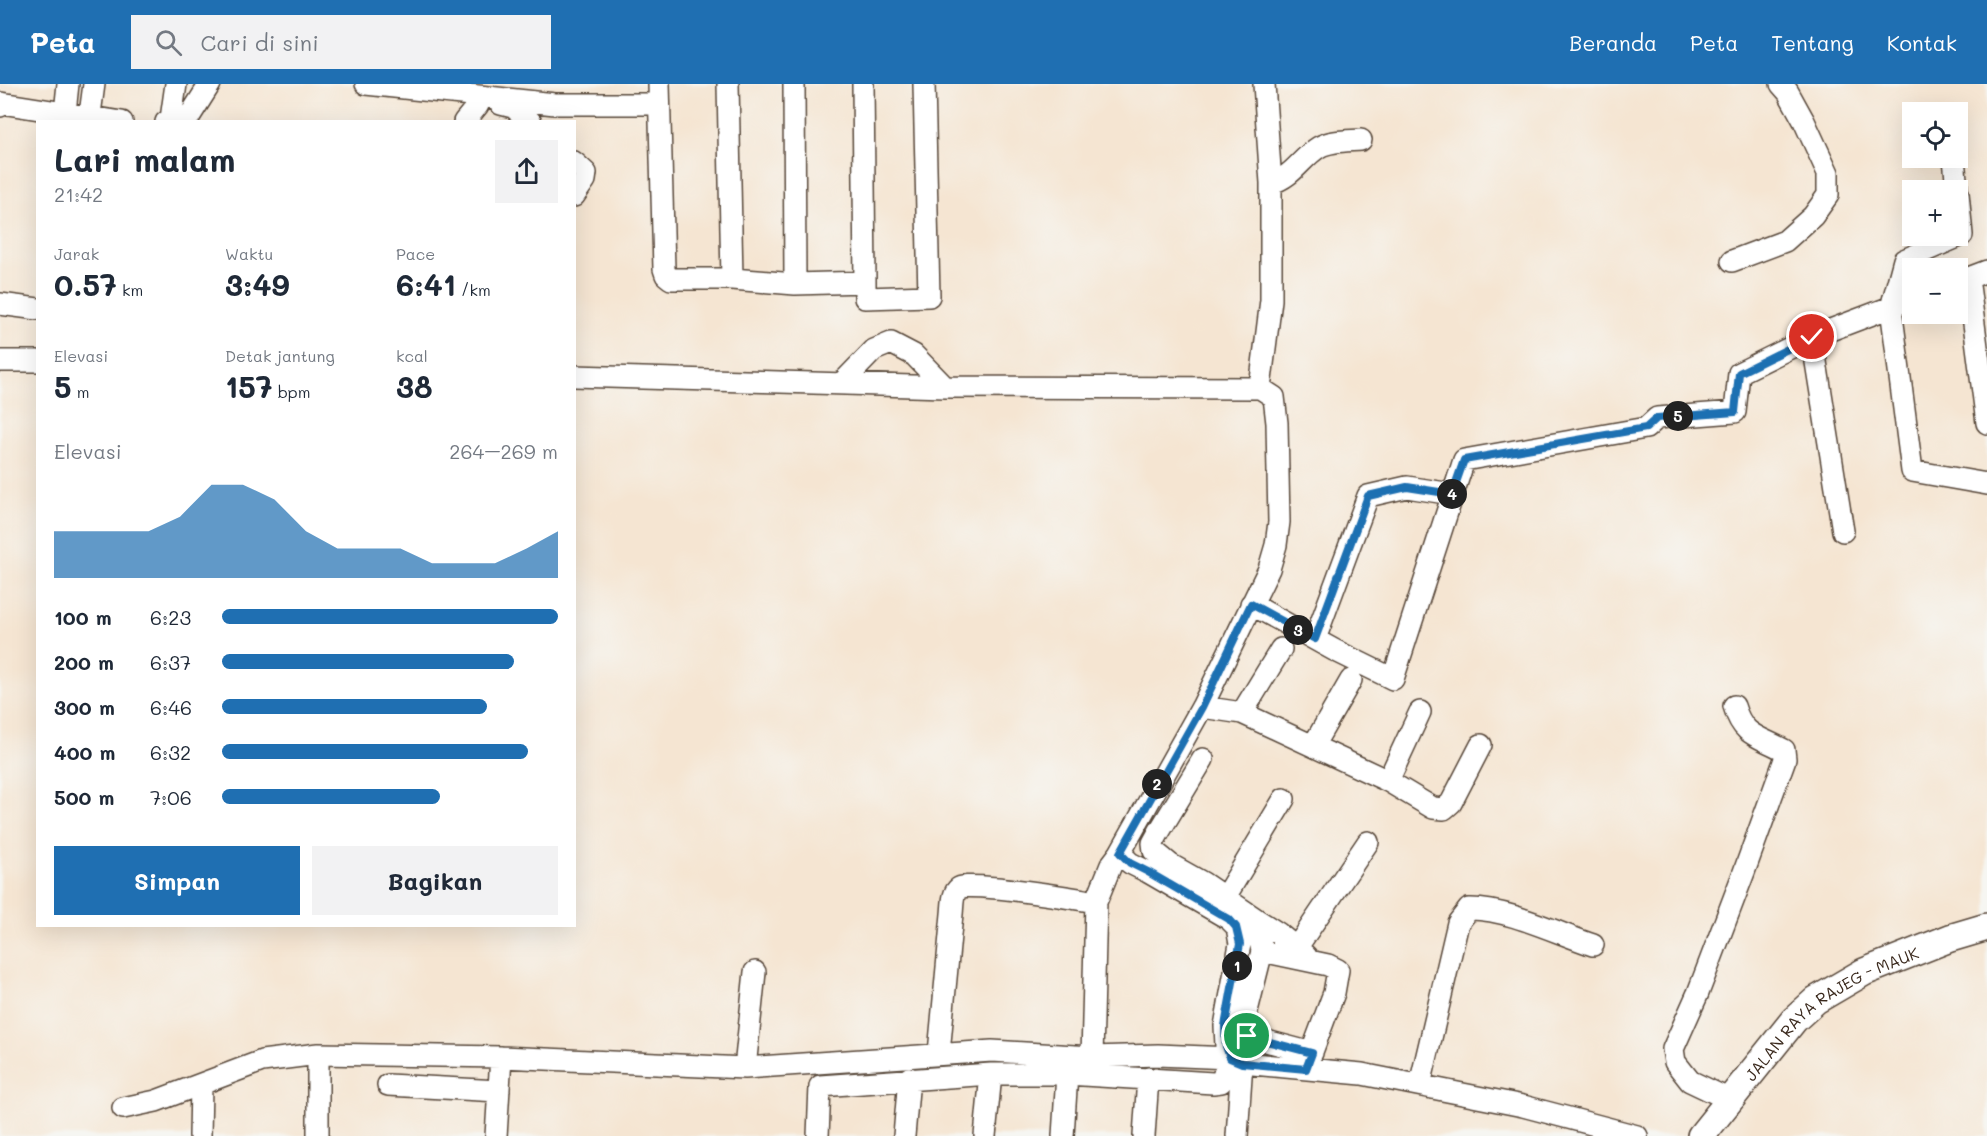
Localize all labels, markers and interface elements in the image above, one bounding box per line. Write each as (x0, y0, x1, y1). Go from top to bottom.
search box (131, 15, 551, 69)
text: Peta (30, 24, 95, 60)
icon: search (152, 26, 185, 59)
text: Cari di sini (200, 28, 319, 57)
text: Beranda (1569, 29, 1657, 56)
text: Peta (1690, 29, 1738, 56)
text: Tentang (1771, 29, 1854, 56)
text: Kontak (1887, 29, 1957, 56)
map controls (1902, 102, 1968, 324)
button: locate (1902, 102, 1968, 168)
text: Lari malam (54, 137, 235, 180)
button: share (495, 140, 558, 203)
button: + (1902, 180, 1968, 246)
text: 21:42 (54, 181, 103, 207)
text: Jarak (54, 243, 99, 264)
text: Waktu (225, 243, 273, 264)
text: Pace (396, 243, 435, 264)
button: − (1902, 258, 1968, 324)
text: 0.57 (54, 264, 117, 304)
text: 3:49 (225, 264, 290, 304)
text: 6:41 (396, 264, 456, 304)
text: km (117, 279, 143, 300)
text: /km (456, 279, 491, 300)
pin (1786, 311, 1837, 362)
icon: check (1795, 320, 1828, 353)
text: Elevasi (54, 345, 108, 366)
text: Detak jantung (225, 345, 335, 366)
text: kcal (396, 345, 428, 366)
text: 5 (54, 366, 72, 406)
text: 157 (225, 366, 273, 406)
text: 38 (396, 366, 433, 406)
text: m (72, 381, 89, 402)
text: bpm (273, 381, 310, 402)
pin: 5 (1663, 401, 1693, 431)
text: 5 (1673, 405, 1683, 426)
text: Elevasi (54, 438, 122, 464)
text: 264–269 m (449, 438, 558, 464)
pin: 4 (1437, 479, 1467, 509)
text: 4 (1447, 483, 1457, 504)
text: 100 m (54, 604, 112, 630)
text: 6:23 (150, 604, 191, 630)
pin: 3 (1283, 615, 1313, 645)
text: 3 (1293, 619, 1303, 640)
text: 200 m (54, 649, 114, 675)
text: 6:37 (150, 649, 191, 675)
text: 300 m (54, 694, 115, 720)
text: 6:46 (150, 694, 192, 720)
text: 400 m (54, 739, 115, 765)
text: 6:32 (150, 739, 191, 765)
pin: 2 (1142, 769, 1172, 799)
text: 2 (1153, 773, 1161, 794)
text: 500 m (54, 784, 114, 810)
text: 7:06 (150, 784, 192, 810)
button: Simpan (54, 846, 300, 915)
button: Bagikan (312, 846, 558, 915)
street label: JALAN RAYA RAJEG - MAUK (1739, 941, 1922, 1084)
pin: 1 (1222, 951, 1252, 981)
text: 1 (1233, 955, 1241, 976)
pin (1221, 1010, 1272, 1061)
icon: arrive (1230, 1019, 1263, 1052)

